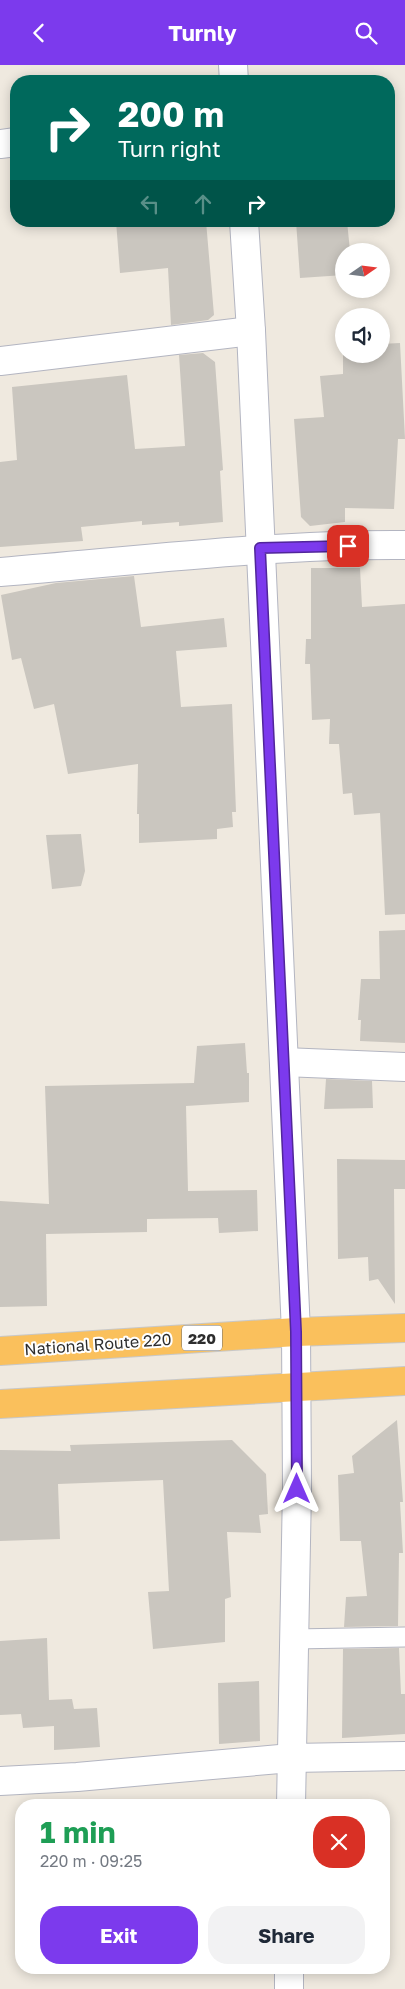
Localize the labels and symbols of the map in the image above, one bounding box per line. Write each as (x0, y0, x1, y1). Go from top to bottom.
north arrow (335, 243, 390, 297)
pin (327, 525, 369, 567)
road number: 220 (182, 1325, 222, 1351)
street label: National Route 220 (24, 1329, 172, 1359)
position arrow (270, 1462, 322, 1514)

